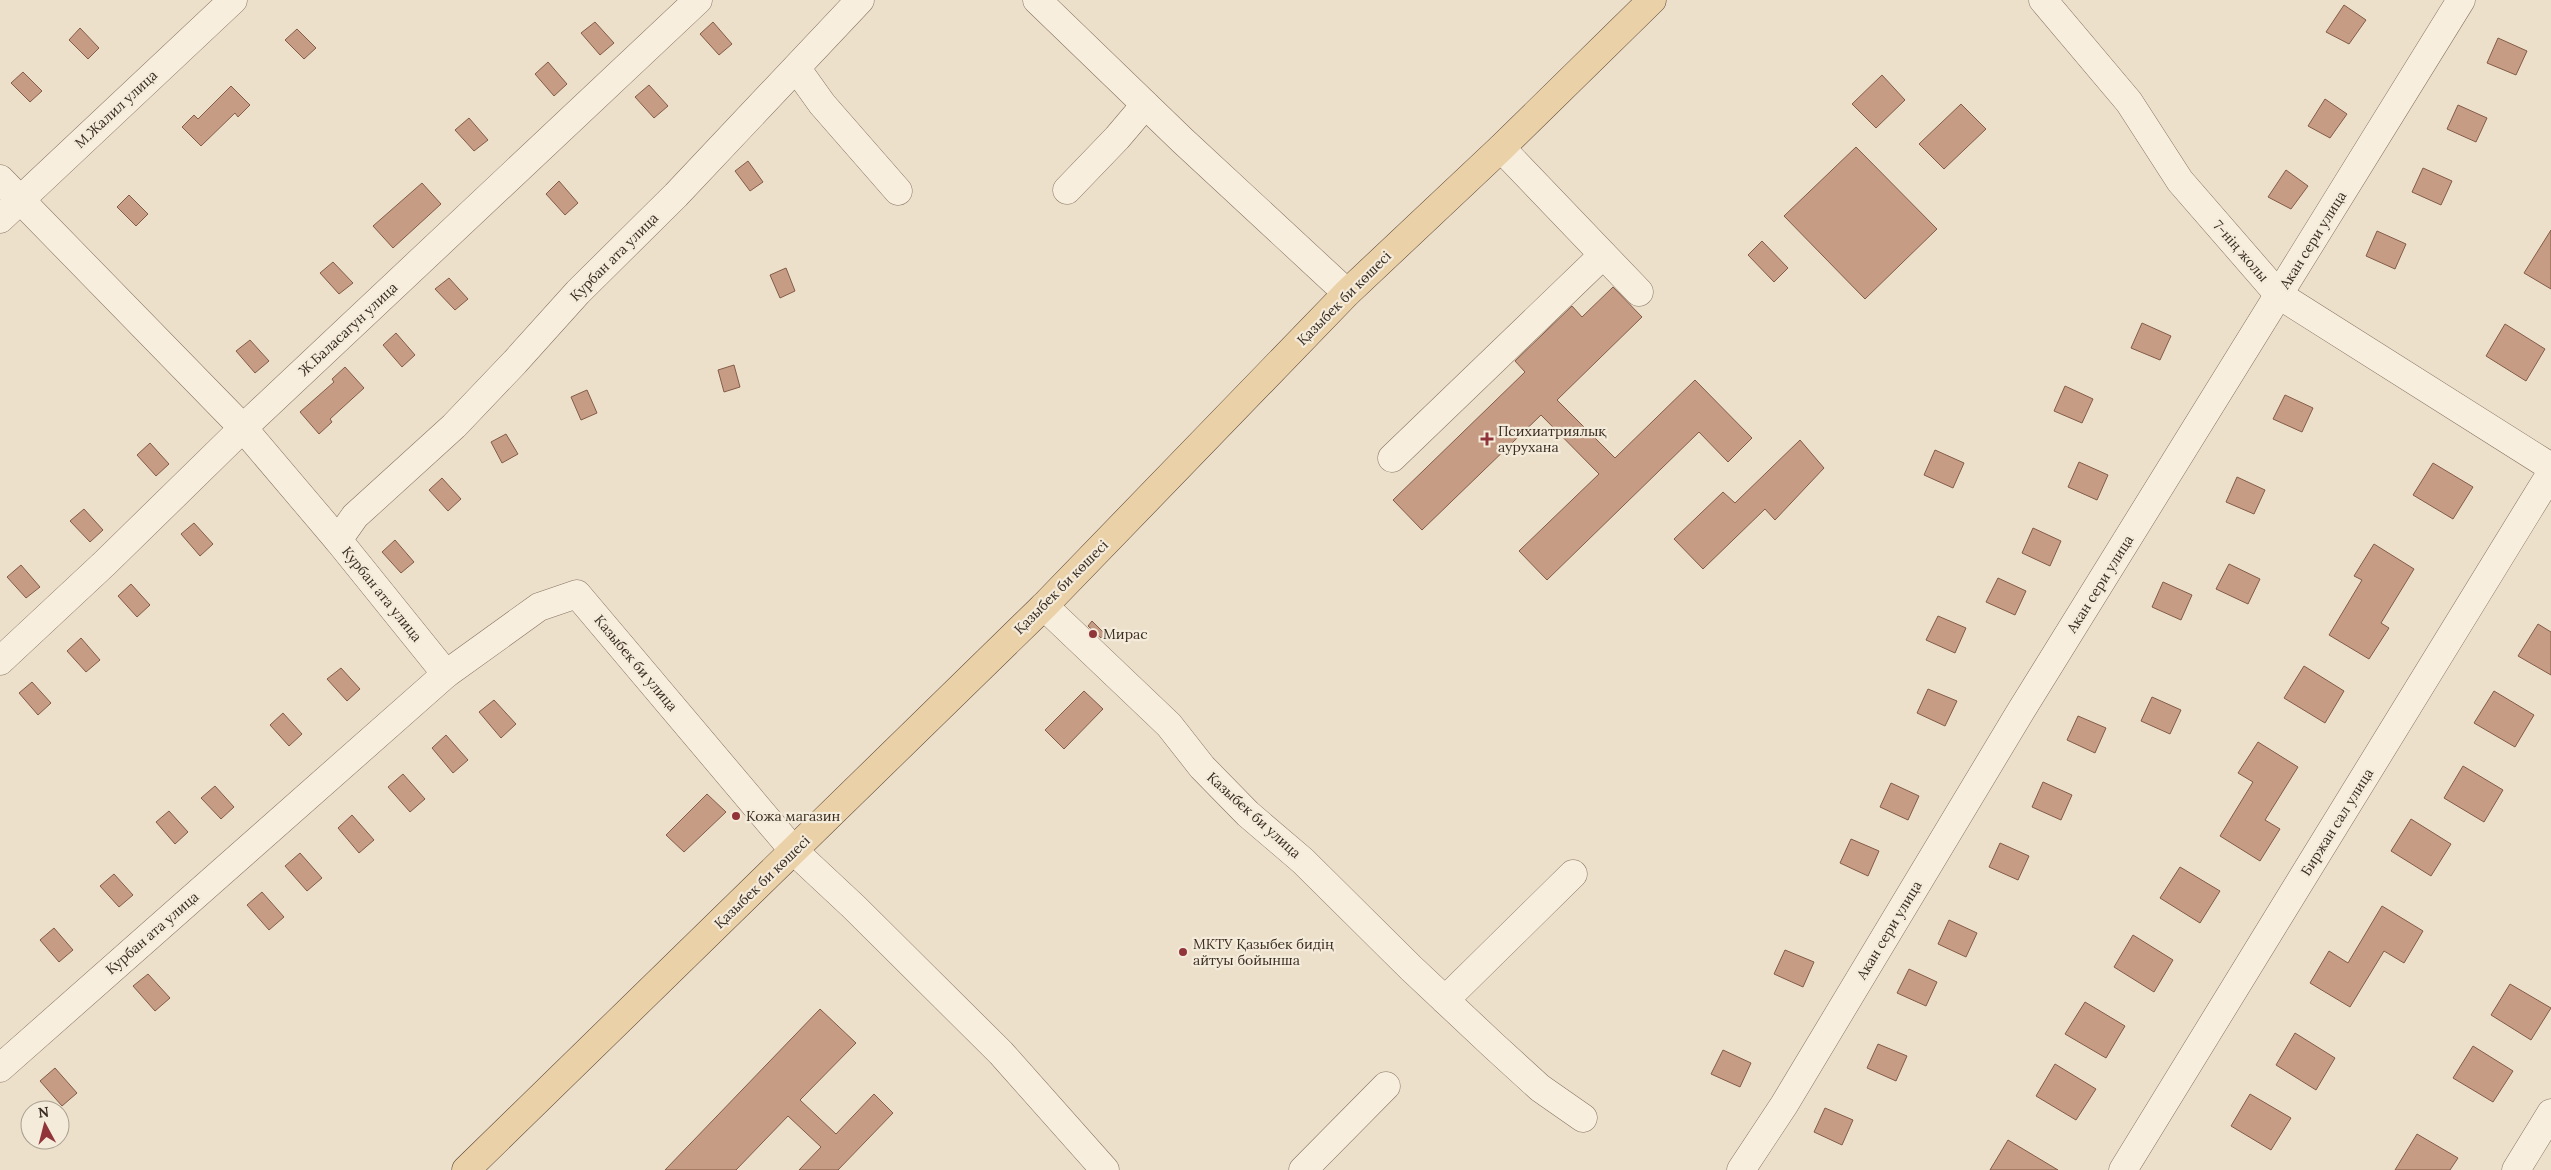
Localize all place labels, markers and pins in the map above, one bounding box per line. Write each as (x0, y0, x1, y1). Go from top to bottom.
place label: Психиатриялық аурухана (1498, 422, 1607, 456)
marker: Психиатриялық аурухана (1480, 432, 1494, 446)
place label: Мирас (1103, 625, 1148, 643)
marker: Мирас (1087, 628, 1099, 640)
place label: Кожа магазин (746, 807, 840, 825)
marker: Кожа магазин (730, 810, 742, 822)
place label: МКТУ Қазыбек бидің айтуы бойынша (1193, 935, 1334, 969)
marker: МКТУ Қазыбек бидің айтуы бойынша (1177, 946, 1189, 958)

